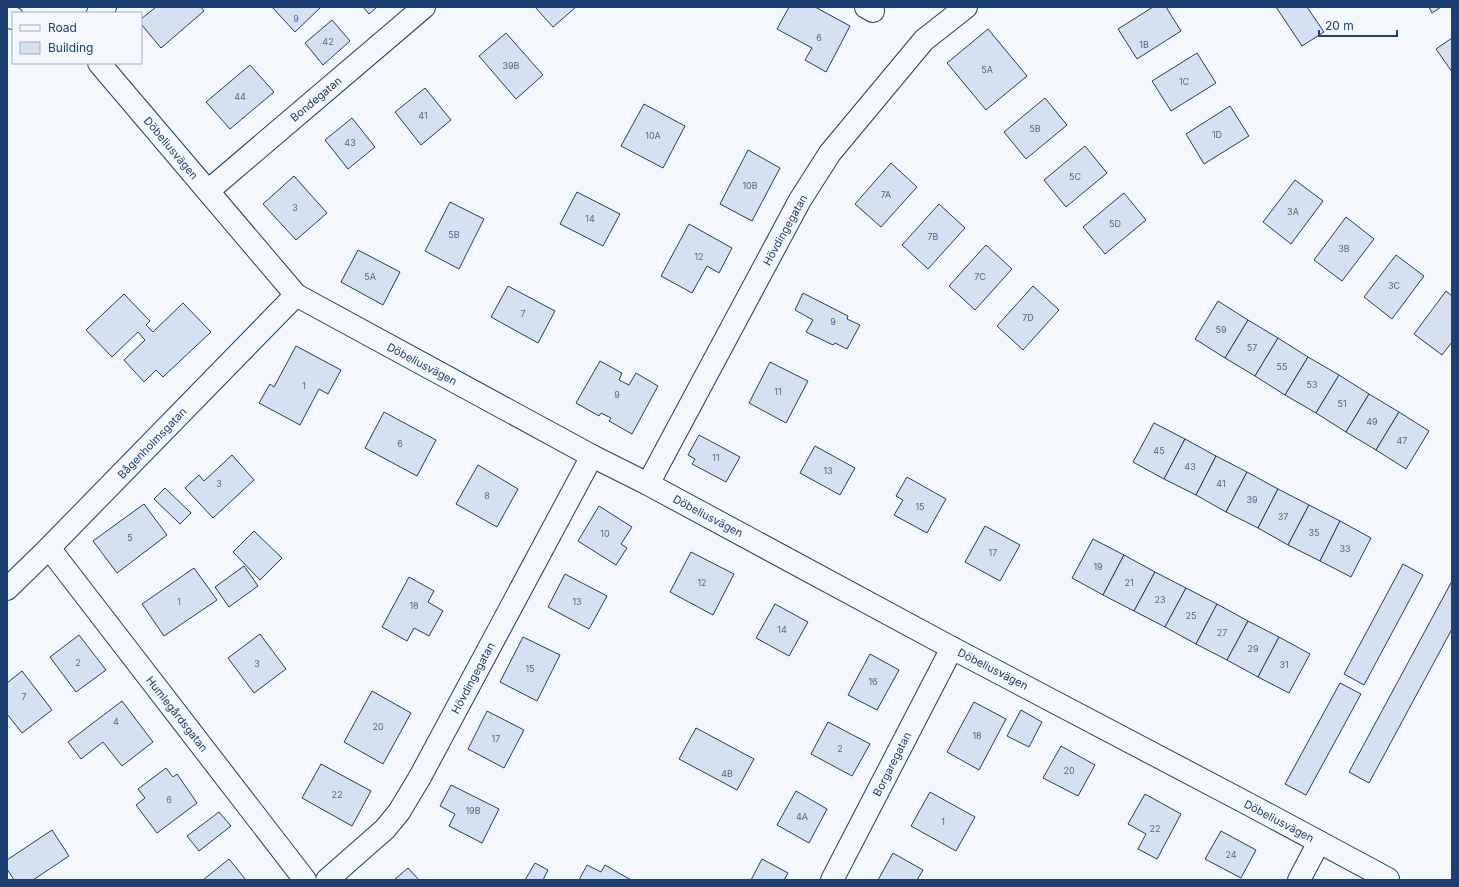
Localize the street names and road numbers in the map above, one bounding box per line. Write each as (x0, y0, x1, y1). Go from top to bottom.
street label: Bondegatan (287, 73, 345, 125)
street label: Döbeliusvägen (141, 114, 201, 182)
street label: Hövdingegatan (760, 192, 810, 268)
street label: Döbeliusvägen (385, 340, 459, 388)
street label: Bågenholmsgatan (114, 405, 190, 481)
street label: Döbeliusvägen (671, 492, 745, 540)
street label: Hövdingegatan (448, 640, 498, 716)
street label: Döbeliusvägen (955, 645, 1031, 693)
street label: Humlegårdsgatan (143, 673, 211, 755)
street label: Borgaregatan (870, 730, 914, 798)
street label: Döbeliusvägen (1242, 797, 1316, 845)

